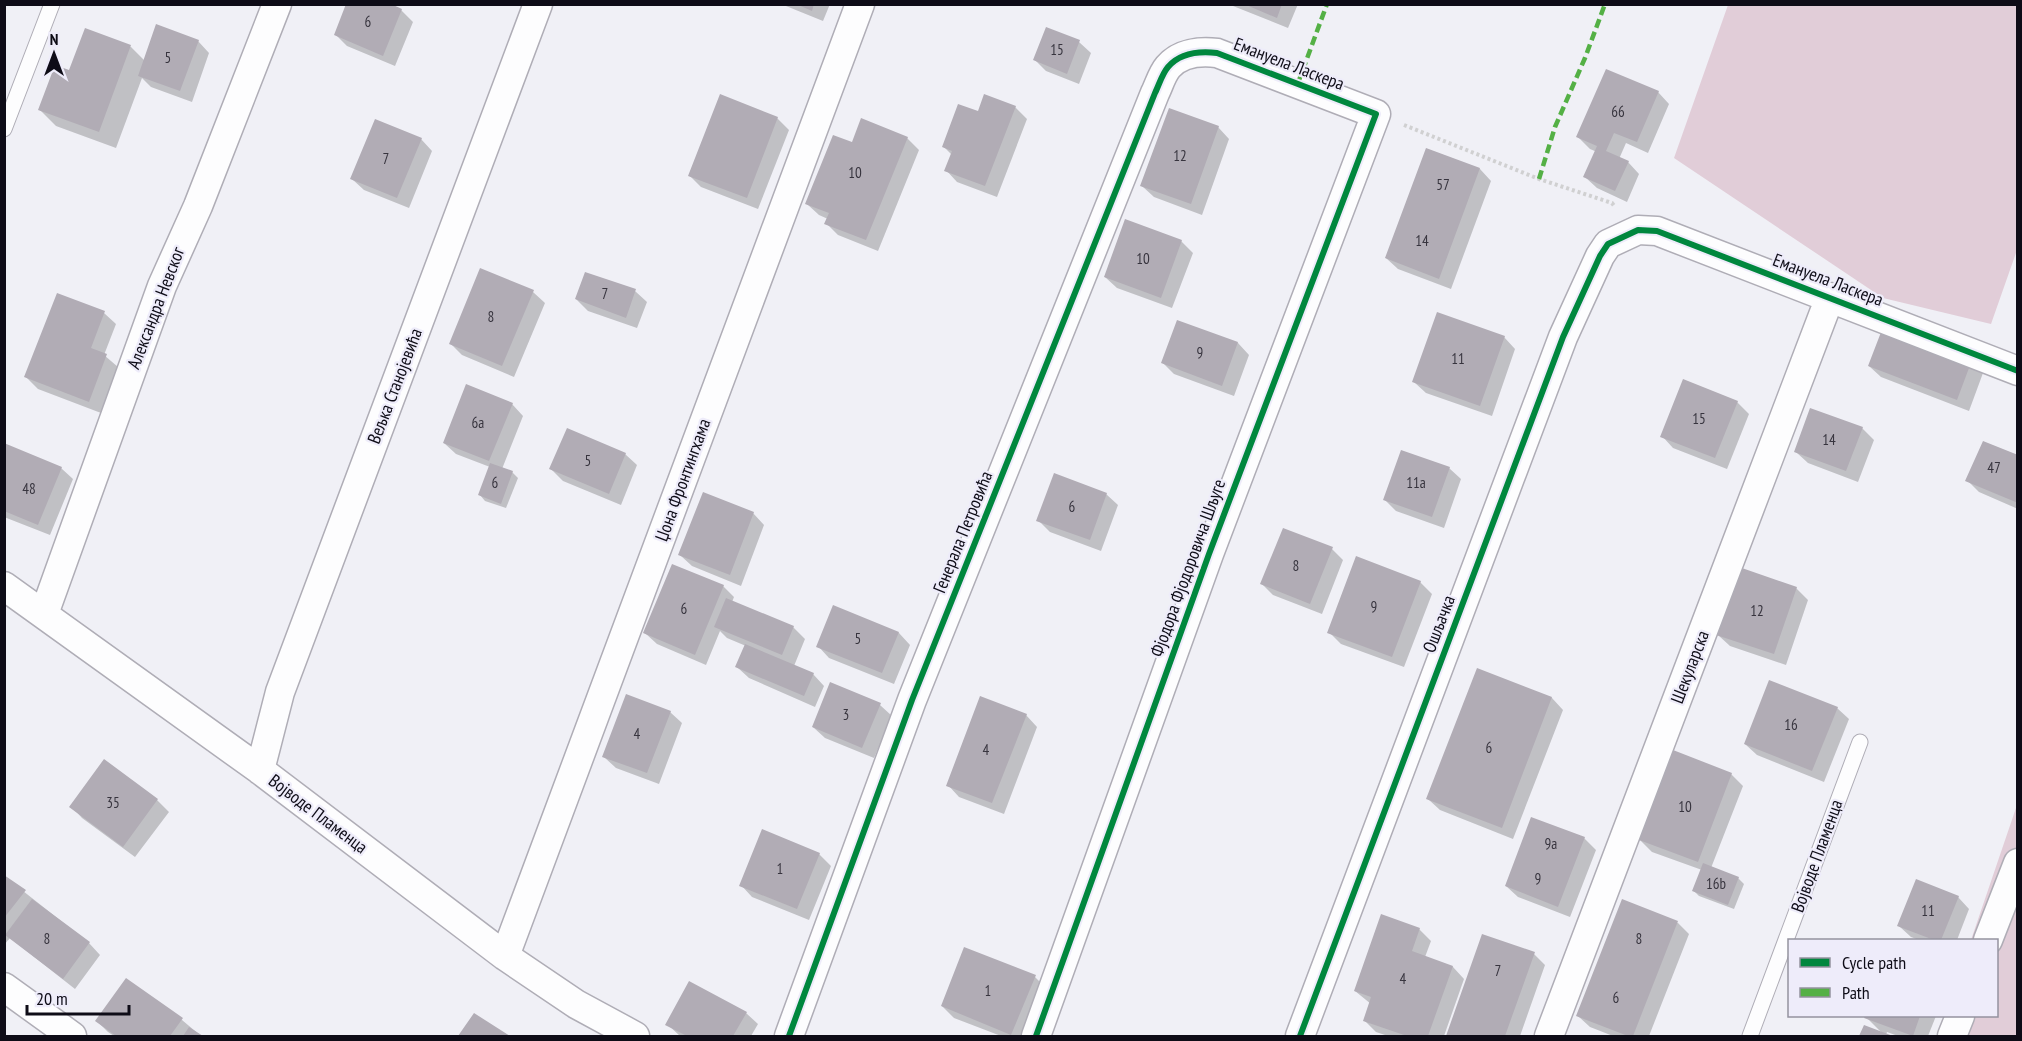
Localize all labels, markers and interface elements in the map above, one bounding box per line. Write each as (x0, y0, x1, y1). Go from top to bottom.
house number: 6 (365, 12, 372, 31)
north arrow (24, 24, 84, 84)
text: N (50, 29, 58, 49)
street label: Емануела Ласкера (1231, 32, 1348, 95)
house number: 15 (1050, 40, 1064, 59)
house number: 5 (165, 48, 171, 67)
house number: 66 (1611, 102, 1625, 121)
house number: 12 (1173, 146, 1187, 165)
house number: 7 (383, 149, 389, 168)
house number: 10 (848, 163, 862, 182)
house number: 57 (1436, 175, 1450, 194)
house number: 14 (1415, 231, 1429, 250)
street label: Александра Невског (122, 243, 190, 372)
street label: Емануела Ласкера (1770, 248, 1887, 311)
house number: 10 (1136, 249, 1150, 268)
house number: 7 (602, 284, 608, 303)
house number: 8 (488, 307, 494, 326)
street label: Вељка Станојевића (362, 325, 427, 447)
house number: 9 (1197, 343, 1203, 362)
house number: 11 (1451, 349, 1465, 368)
house number: 15 (1692, 409, 1706, 428)
house number: 6a (472, 413, 484, 432)
street label: Џона Фронтингхама (650, 415, 715, 544)
house number: 14 (1822, 430, 1836, 449)
house number: 5 (585, 451, 591, 470)
house number: 47 (1987, 458, 2001, 477)
street label: Генерала Петровића (928, 467, 997, 596)
house number: 6 (492, 473, 499, 492)
house number: 11a (1406, 473, 1426, 492)
street label: Фјодора Фјодоровича Шљуге (1145, 476, 1230, 660)
house number: 48 (22, 479, 36, 498)
house number: 6 (1069, 497, 1076, 516)
house number: 8 (1293, 556, 1299, 575)
street label: Ошљачка (1417, 592, 1460, 656)
house number: 9 (1371, 597, 1377, 616)
house number: 6 (681, 599, 688, 618)
house number: 12 (1750, 601, 1764, 620)
street label: Шекуларска (1665, 627, 1714, 707)
house number: 5 (855, 629, 861, 648)
house number: 3 (843, 705, 849, 724)
house number: 16 (1784, 715, 1798, 734)
house number: 4 (634, 724, 641, 743)
house number: 6 (1486, 738, 1493, 757)
house number: 4 (983, 740, 990, 759)
street label: Војводе Пламенца (264, 769, 372, 858)
house number: 35 (106, 793, 120, 812)
street label: Војводе Пламенца (1786, 796, 1848, 915)
house number: 10 (1678, 797, 1692, 816)
house number: 9a (1545, 834, 1557, 853)
house number: 1 (777, 859, 783, 878)
house number: 9 (1535, 869, 1541, 888)
house number: 16b (1706, 874, 1726, 893)
house number: 11 (1921, 901, 1935, 920)
house number: 8 (44, 929, 50, 948)
house number: 8 (1636, 929, 1642, 948)
legend (1788, 939, 1998, 1017)
text: Cycle path (1842, 951, 1906, 974)
house number: 7 (1495, 961, 1501, 980)
house number: 4 (1400, 969, 1407, 988)
scale bar (27, 978, 129, 1016)
house number: 1 (985, 981, 991, 1000)
text: Path (1842, 981, 1870, 1004)
text: 20 m (36, 987, 68, 1010)
house number: 6 (1613, 988, 1620, 1007)

